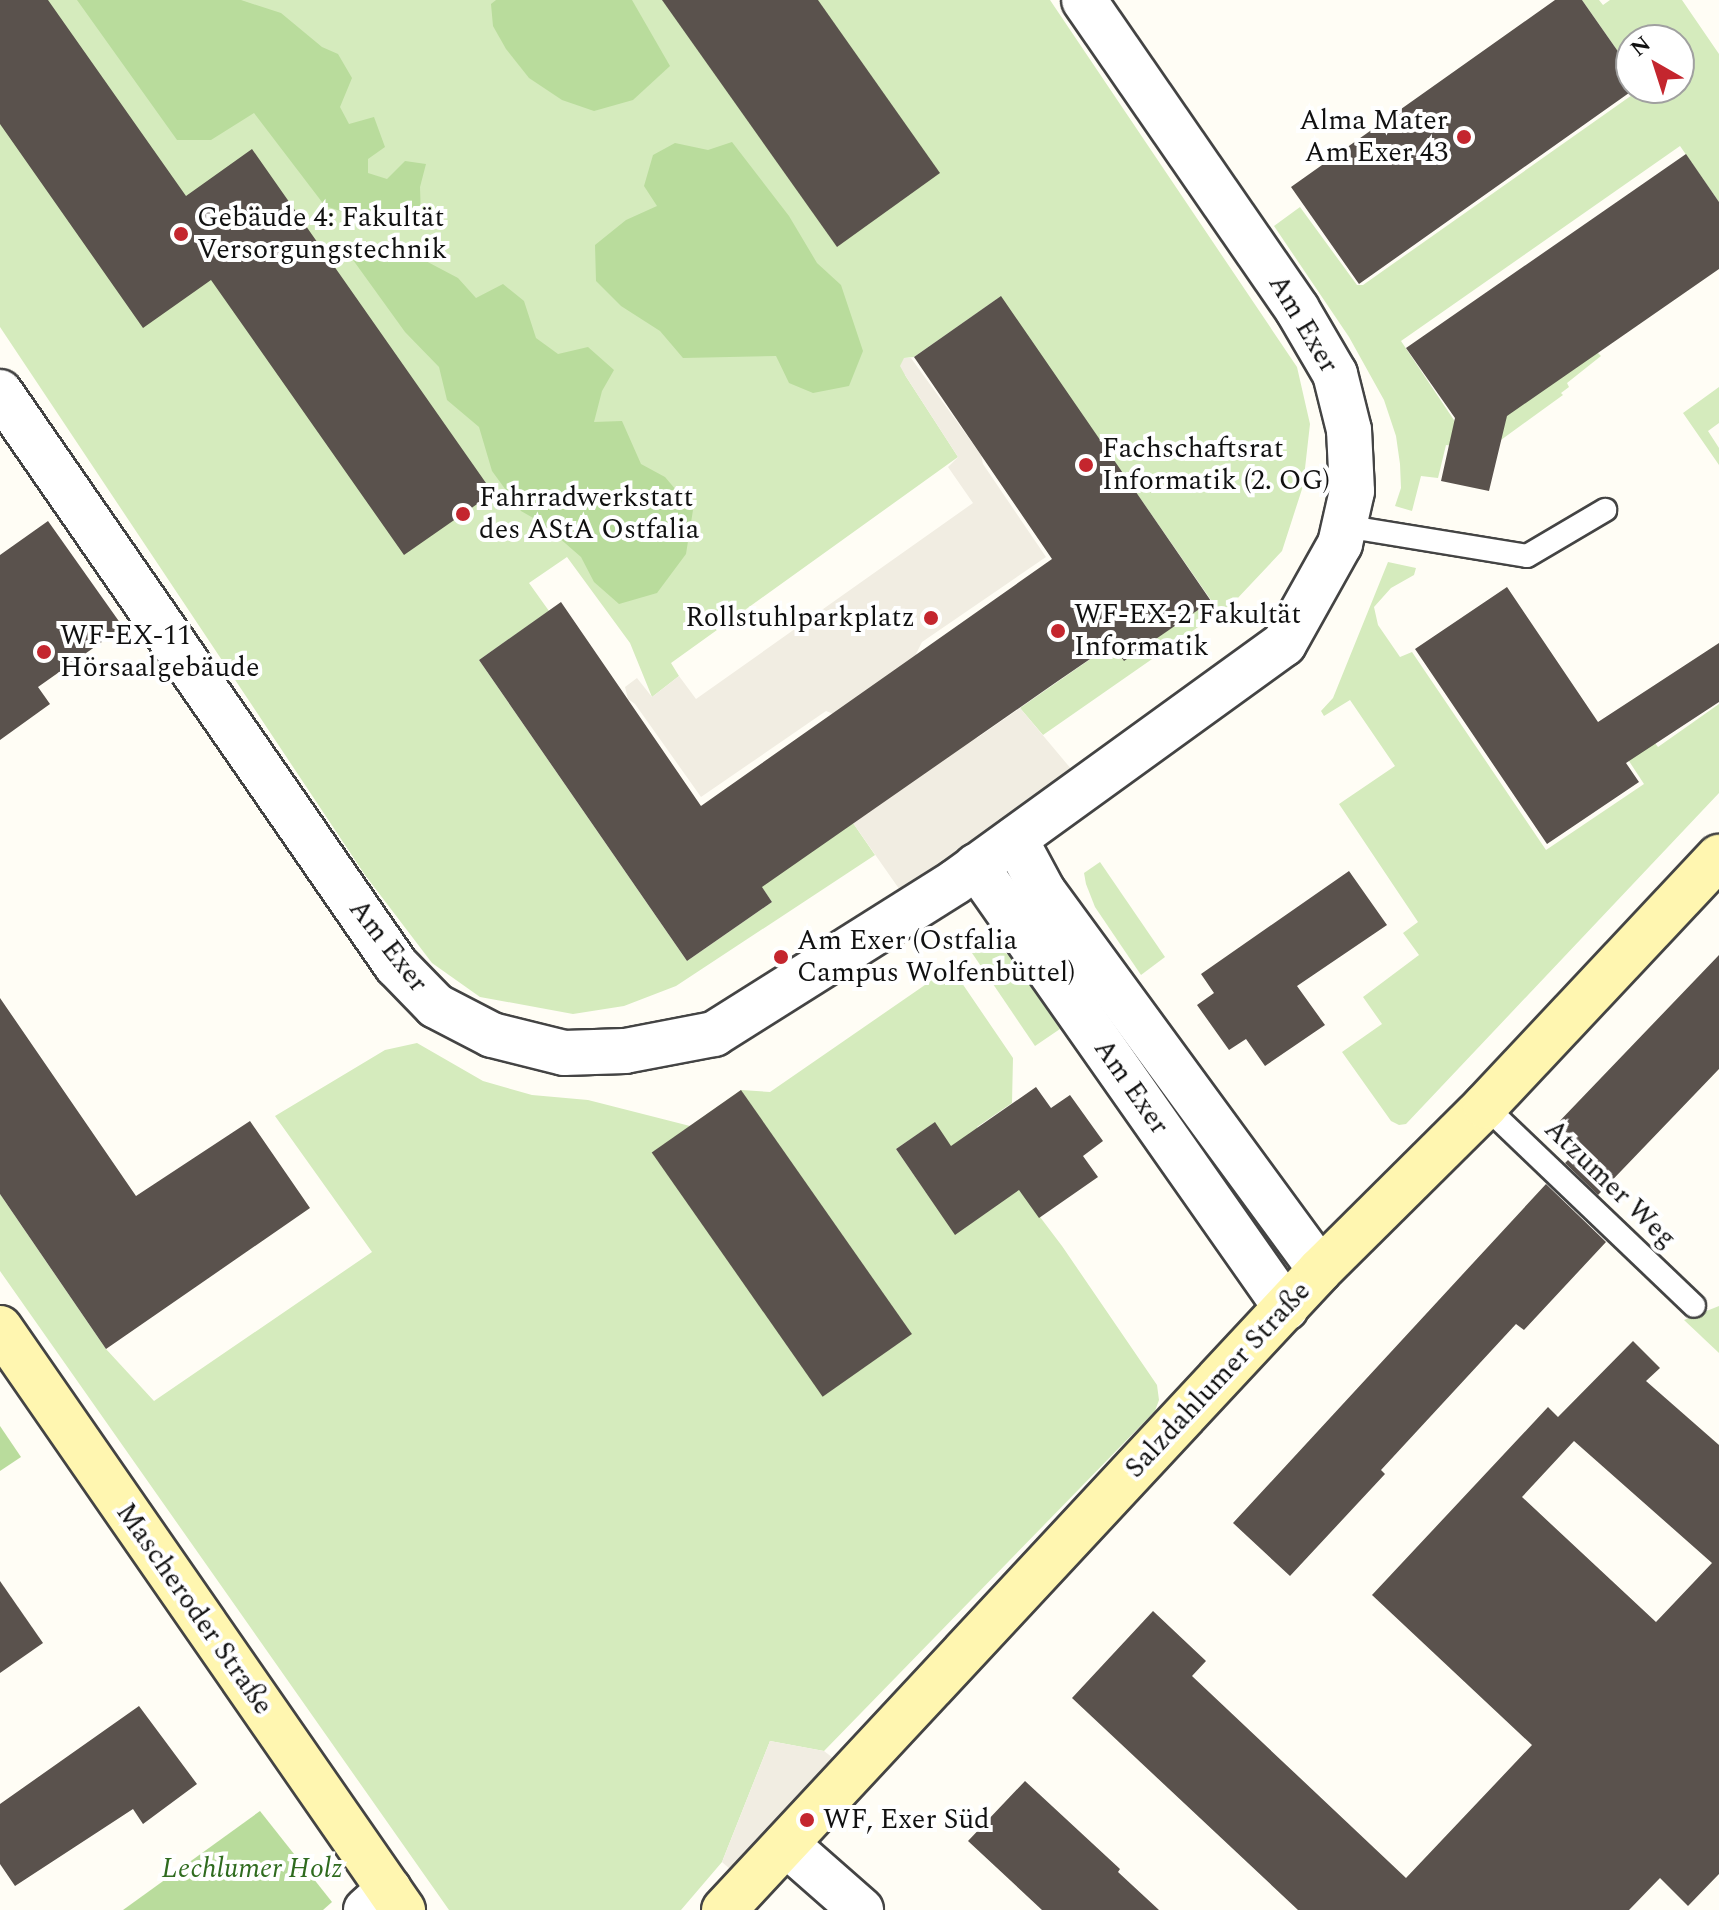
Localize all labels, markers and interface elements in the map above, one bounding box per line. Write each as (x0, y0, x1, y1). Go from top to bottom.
north arrow (1615, 24, 1695, 104)
text: N (1623, 28, 1658, 65)
place label: Alma Mater Am Exer 43 (1299, 104, 1448, 170)
marker: Alma Mater Am Exer 43 (1455, 128, 1473, 146)
place label: Gebäude 4: Fakultät Versorgungstechnik (197, 201, 447, 267)
marker: Gebäude 4: Fakultät Versorgungstechnik (172, 225, 190, 243)
street label: Am Exer (1261, 269, 1345, 379)
place label: Fachschaftsrat Informatik (2. OG) (1102, 432, 1330, 498)
marker: Fachschaftsrat Informatik (2. OG) (1077, 456, 1095, 474)
place label: Fahrradwerkstatt des AStA Ostfalia (479, 481, 699, 547)
marker: Fahrradwerkstatt des AStA Ostfalia (454, 505, 472, 523)
place label: WF-EX-2 Fakultät Informatik (1074, 598, 1301, 664)
place label: Rollstuhlparkplatz (685, 601, 915, 635)
marker: Rollstuhlparkplatz (922, 609, 940, 627)
place label: WF-EX-11 Hörsaalgebäude (60, 619, 259, 685)
marker: WF-EX-2 Fakultät Informatik (1049, 622, 1067, 640)
marker: WF-EX-11 Hörsaalgebäude (35, 643, 53, 661)
street label: Am Exer (341, 893, 435, 999)
place label: Am Exer (Ostfalia Campus Wolfenbüttel) (797, 924, 1075, 990)
marker: Am Exer (Ostfalia Campus Wolfenbüttel) (772, 948, 790, 966)
street label: Am Exer (1086, 1033, 1176, 1141)
street label: Atzumer Weg (1537, 1113, 1683, 1255)
street label: Salzdahlumer Straße (1118, 1275, 1318, 1485)
street label: Mascheroder Straße (108, 1497, 280, 1721)
place label: WF, Exer Süd (823, 1803, 990, 1837)
marker: WF, Exer Süd (798, 1811, 816, 1829)
park label: Lechlumer Holz (162, 1852, 342, 1886)

